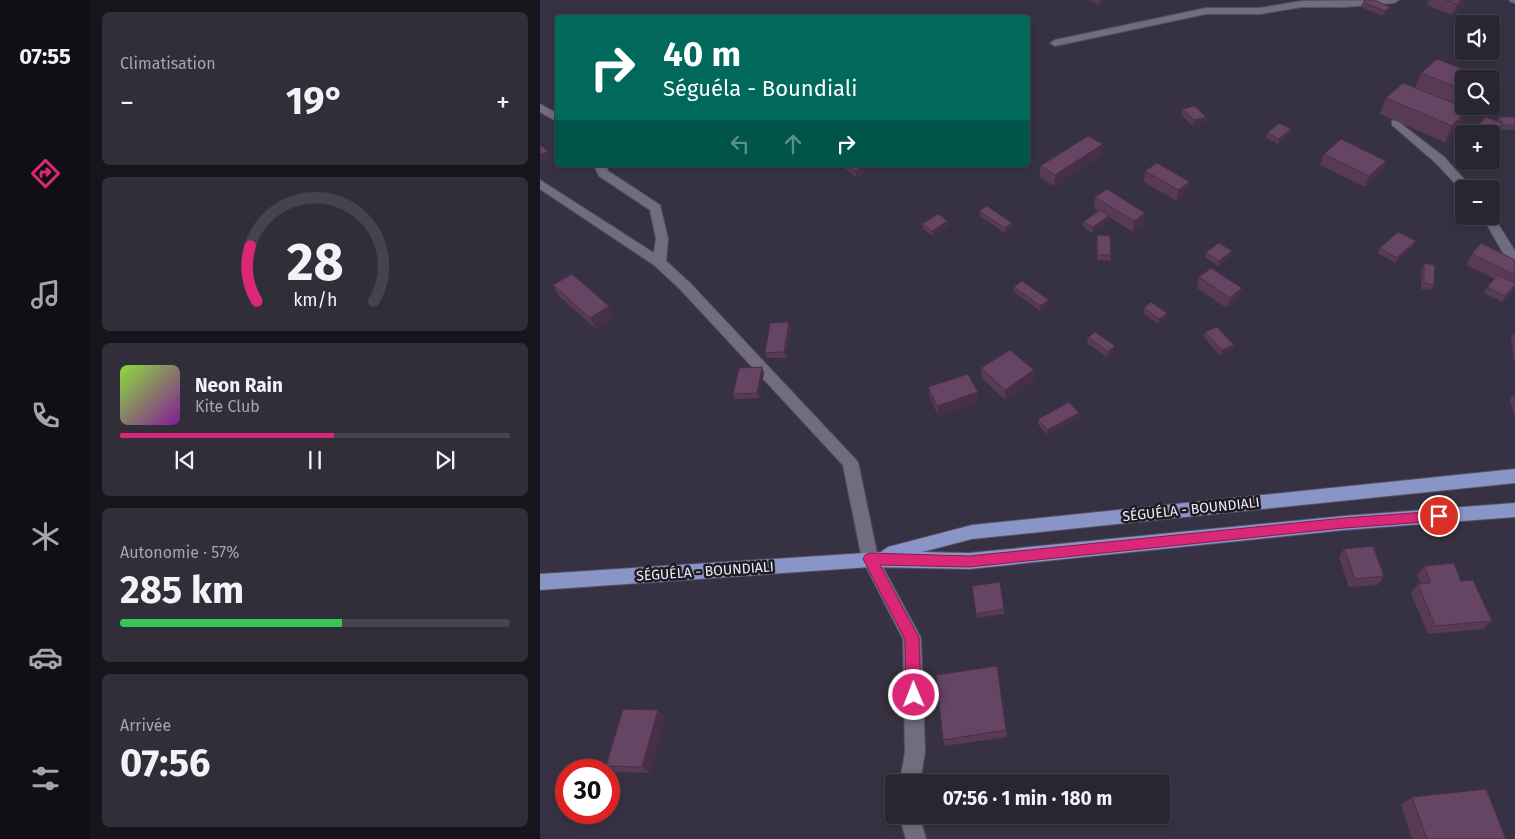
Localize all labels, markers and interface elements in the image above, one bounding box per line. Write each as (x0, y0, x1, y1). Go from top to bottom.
map controls (1455, 15, 1500, 225)
button: sound (1455, 15, 1500, 60)
text: 40 m (663, 33, 741, 75)
icon: right (580, 35, 645, 100)
text: 07:55 (19, 43, 71, 70)
text: Climatisation (120, 54, 216, 73)
button: search (1455, 70, 1500, 115)
text: Séguéla - Boundiali (663, 75, 858, 102)
text: 19° (286, 78, 344, 124)
text: − (120, 86, 134, 119)
text: + (496, 86, 510, 119)
button: + (1455, 125, 1500, 170)
icon: left (726, 130, 754, 158)
icon: ahead (779, 130, 807, 158)
icon: right (832, 130, 860, 158)
icon: directions (28, 156, 63, 191)
button: − (1455, 180, 1500, 225)
text: 28 (286, 231, 344, 294)
icon: music (28, 277, 63, 312)
text: km/h (293, 289, 337, 311)
text: Neon Rain (195, 374, 283, 397)
text: Kite Club (195, 397, 260, 416)
icon: phone (28, 398, 63, 433)
icon: previous (171, 446, 199, 474)
icon: pause (301, 446, 329, 474)
icon: next (431, 446, 459, 474)
street label: SÉGUÉLA - BOUNDIALI (1121, 493, 1261, 525)
pin (1418, 495, 1460, 537)
icon: arrive (1425, 502, 1453, 530)
icon: climate (28, 519, 63, 554)
text: Autonomie · 57% (120, 543, 239, 562)
street label: SÉGUÉLA - BOUNDIALI (636, 557, 774, 585)
text: 285 km (120, 567, 244, 613)
icon: car (28, 640, 63, 675)
position arrow (887, 668, 939, 720)
text: Arrivée (120, 716, 171, 735)
text: 07:56 (120, 740, 210, 786)
speed limit sign: 30 (555, 759, 620, 824)
icon: filters (28, 761, 63, 796)
text: 07:56 · 1 min · 180 m (943, 787, 1112, 810)

